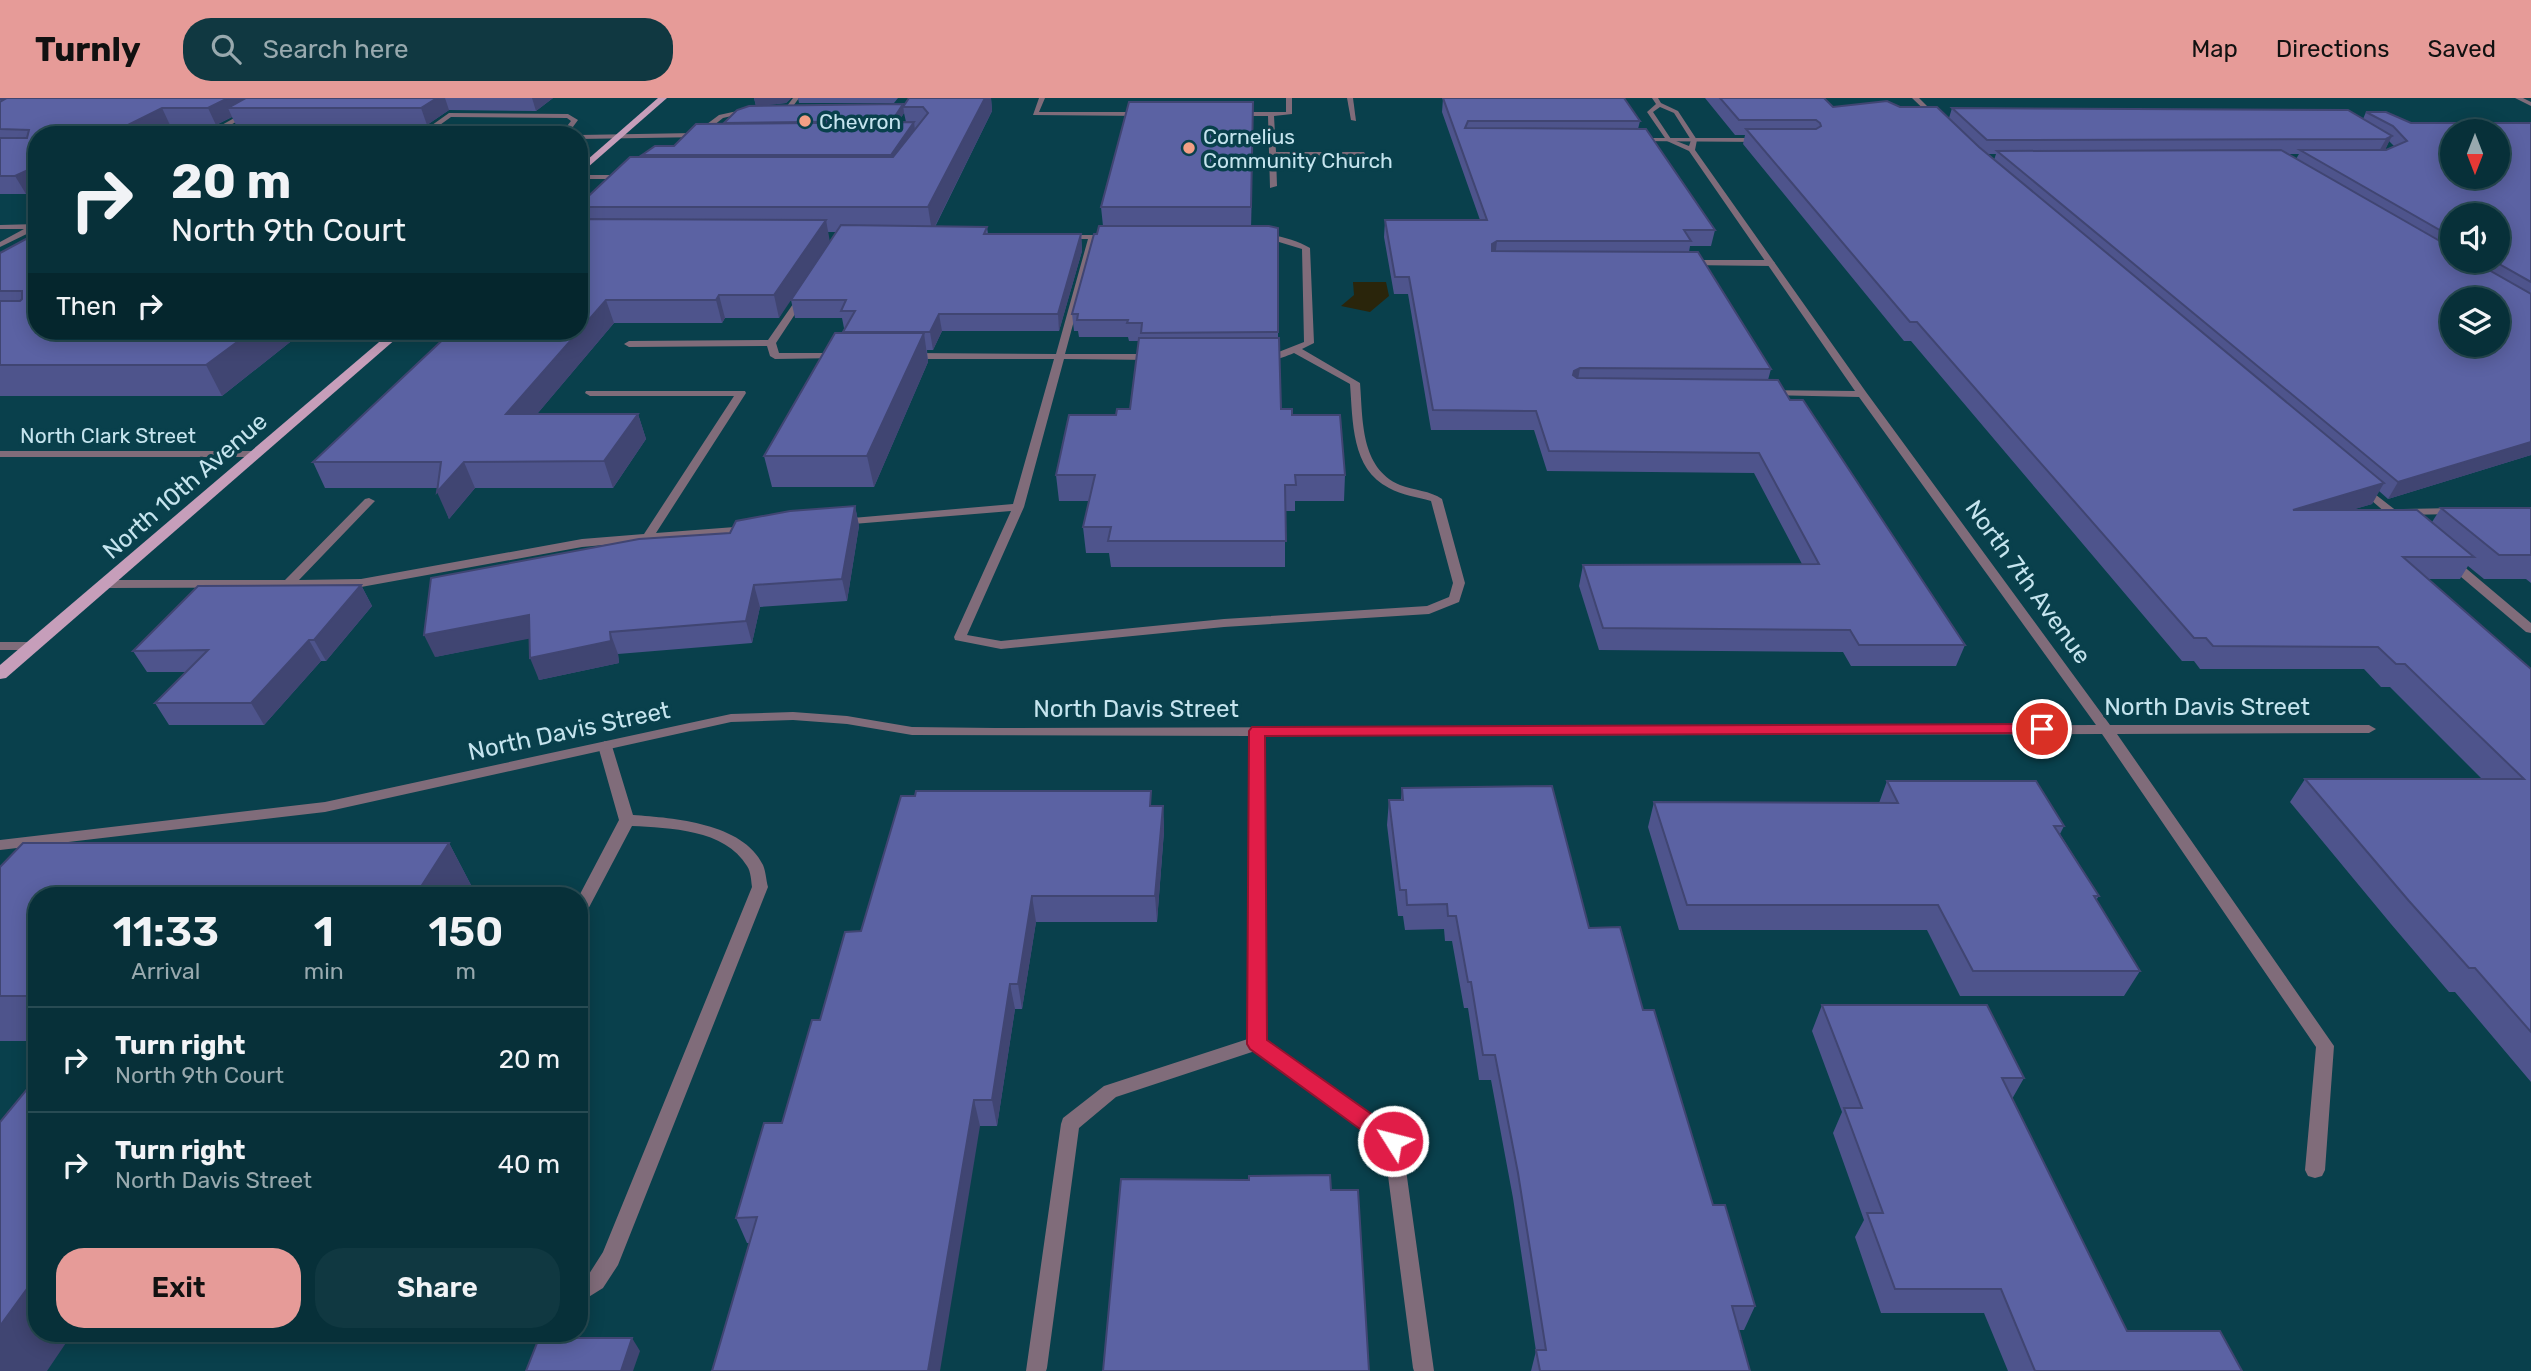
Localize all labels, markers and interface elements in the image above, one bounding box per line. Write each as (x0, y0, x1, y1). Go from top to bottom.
search box (183, 18, 673, 81)
text: Turnly (35, 30, 141, 69)
icon: search (207, 30, 245, 68)
text: Search here (263, 34, 409, 65)
text: Map (2191, 35, 2238, 63)
text: Directions (2276, 35, 2389, 63)
text: Saved (2427, 35, 2496, 63)
place label: Chevron (819, 109, 901, 134)
marker: Chevron (797, 113, 813, 129)
north arrow (2440, 119, 2510, 189)
map controls (2440, 119, 2510, 357)
place label: Cornelius Community Church (1203, 124, 1393, 173)
marker: Cornelius Community Church (1181, 140, 1197, 156)
text: 20 m (171, 152, 292, 210)
icon: right (56, 154, 147, 245)
button: sound (2440, 203, 2510, 273)
text: North 9th Court (171, 211, 406, 249)
icon: right (131, 287, 169, 325)
button: layers (2440, 287, 2510, 357)
text: Then (56, 291, 117, 322)
street label: North 10th Avenue (97, 407, 273, 565)
street label: North Clark Street (20, 423, 196, 448)
street label: North 7th Avenue (1959, 495, 2097, 669)
street label: North Davis Street (2104, 693, 2310, 721)
street label: North Davis Street (1033, 695, 1239, 723)
street label: North Davis Street (466, 696, 672, 766)
pin (2012, 699, 2072, 759)
icon: arrive (2023, 710, 2061, 748)
text: 11:33 (113, 907, 219, 957)
text: 1 (314, 907, 334, 957)
text: 150 (428, 907, 503, 957)
text: Arrival (131, 957, 200, 985)
text: min (304, 957, 344, 985)
text: m (456, 957, 476, 985)
text: Turn right (115, 1030, 245, 1061)
icon: right (56, 1041, 94, 1079)
text: 20 m (499, 1044, 560, 1075)
text: North 9th Court (115, 1061, 284, 1089)
position arrow (1356, 1104, 1430, 1178)
text: Turn right (115, 1135, 245, 1166)
icon: right (56, 1146, 94, 1184)
text: 40 m (498, 1149, 560, 1180)
text: North Davis Street (115, 1166, 312, 1194)
button: Exit (56, 1248, 301, 1328)
button: Share (315, 1248, 560, 1328)

